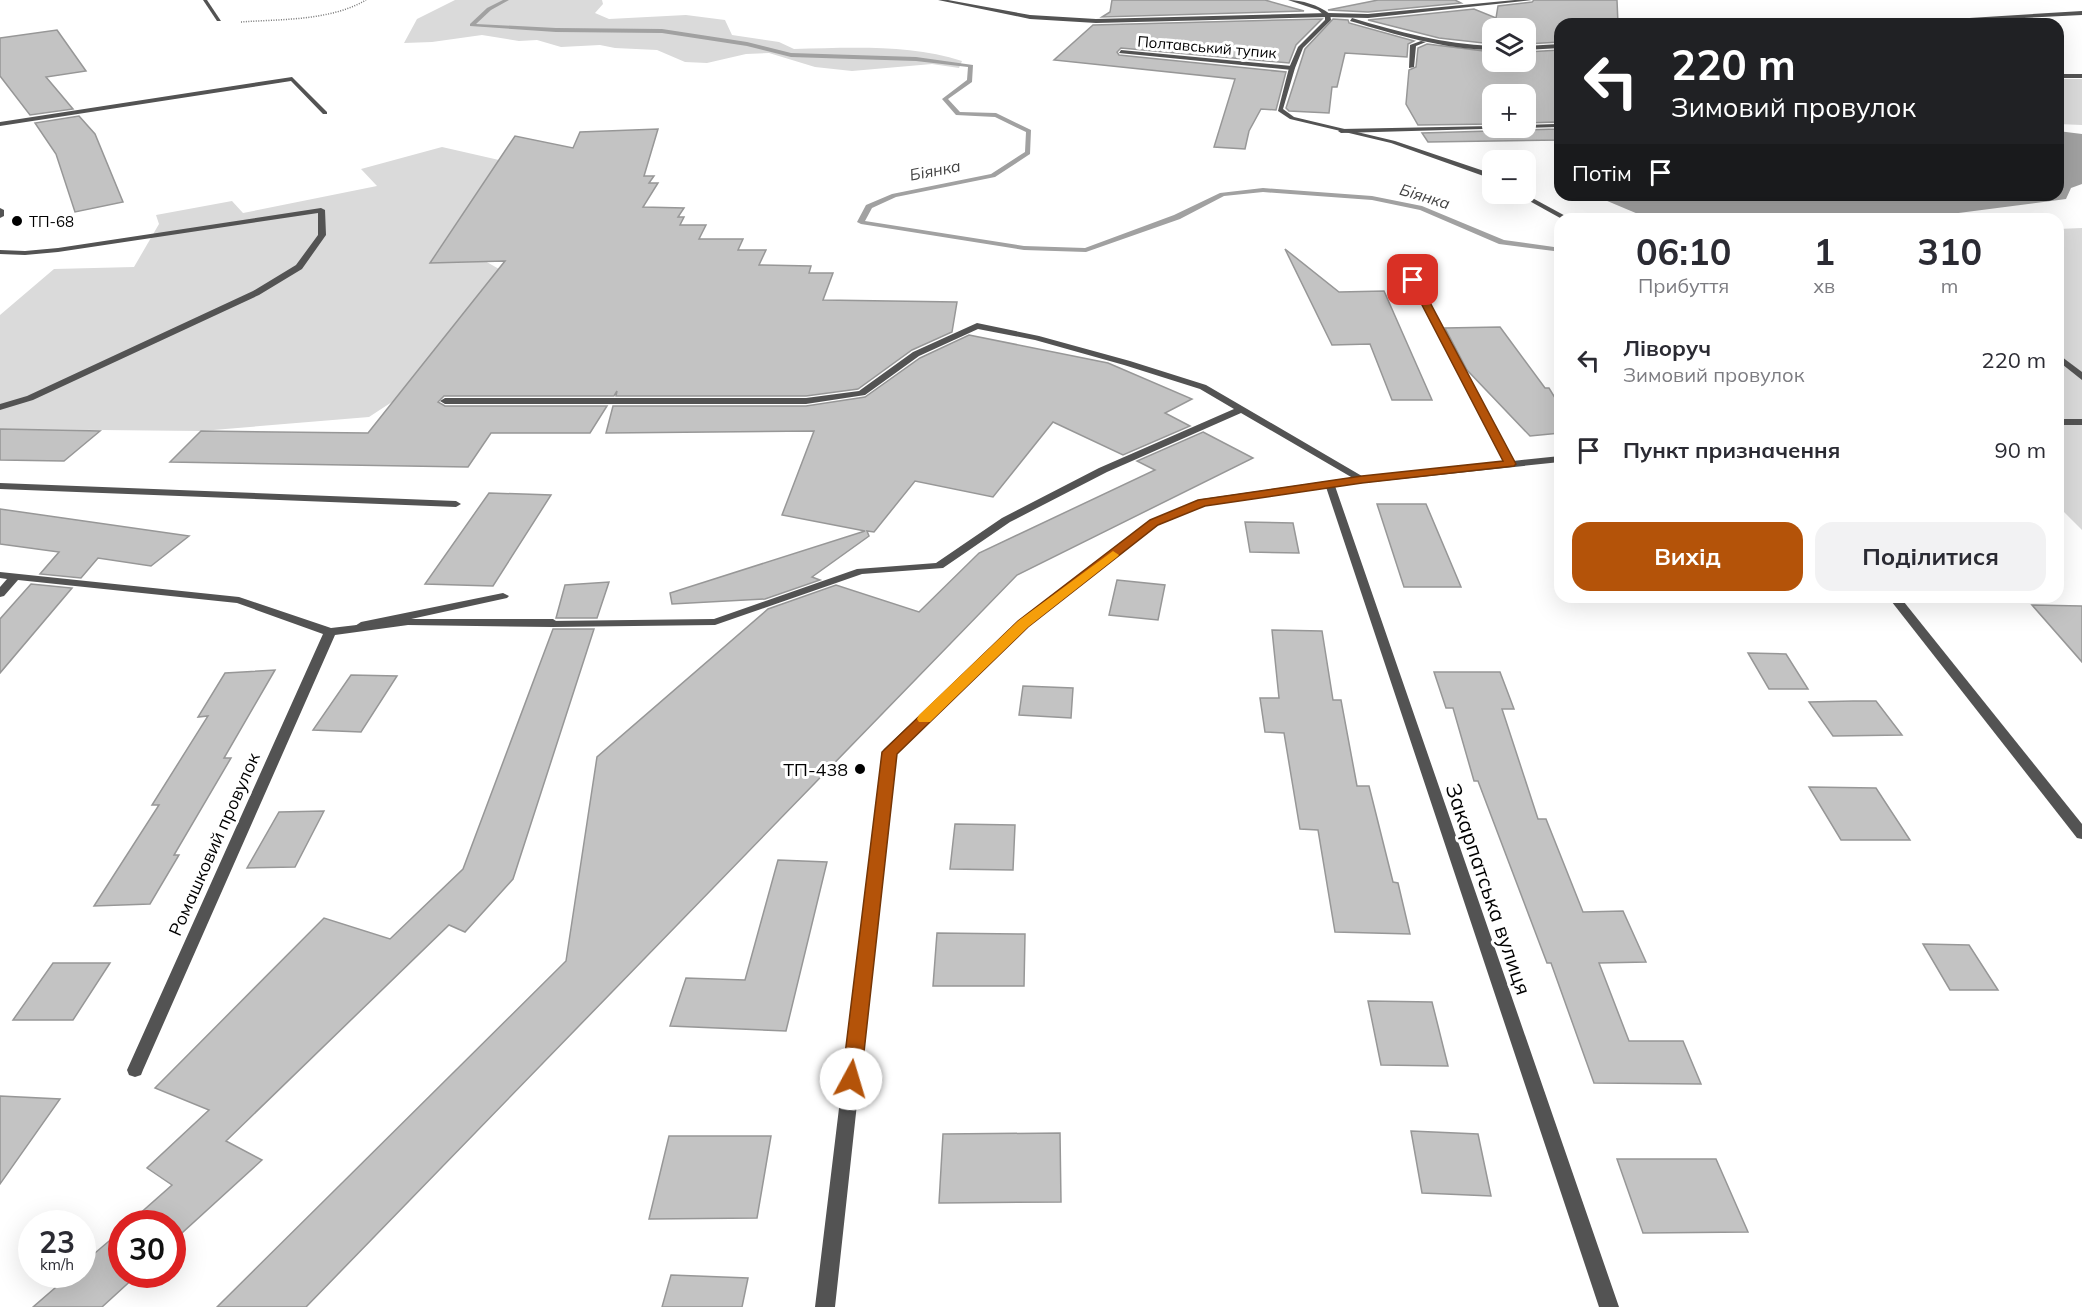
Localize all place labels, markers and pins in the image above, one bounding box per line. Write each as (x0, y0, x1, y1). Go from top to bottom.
place label: ТП-68 (29, 212, 74, 231)
marker: ТП-68 (10, 214, 24, 228)
pin (1387, 254, 1438, 305)
place label: ТП-438 (783, 758, 848, 781)
marker: ТП-438 (853, 762, 867, 776)

